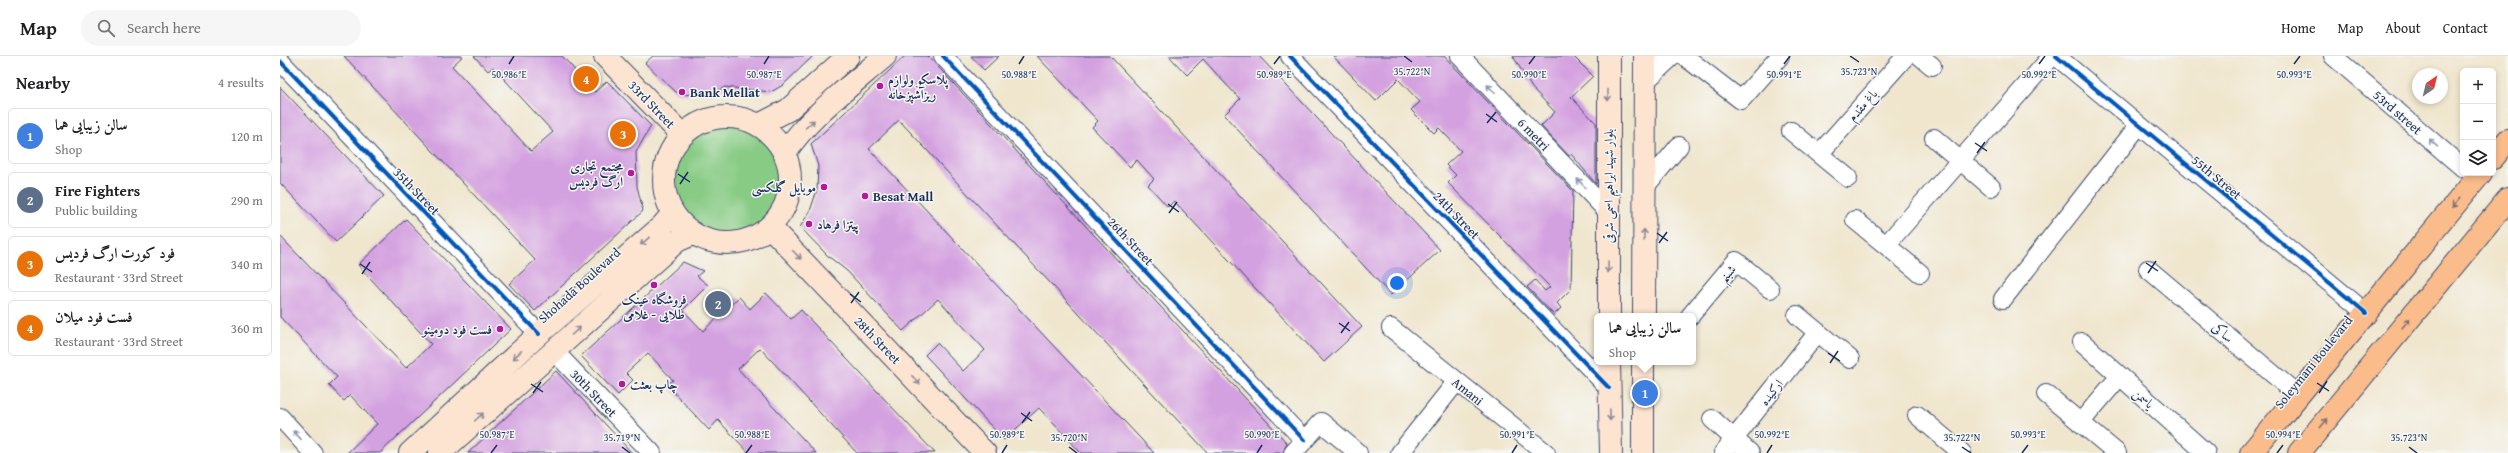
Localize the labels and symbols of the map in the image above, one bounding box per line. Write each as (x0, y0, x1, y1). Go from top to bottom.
pin: 4 (573, 64, 599, 94)
text: 35.722°N (1394, 64, 1431, 79)
text: 35.723°N (1841, 64, 1878, 79)
text: 50.986°E (491, 67, 527, 82)
text: 50.987°E (746, 67, 782, 82)
text: 50.988°E (1001, 67, 1037, 82)
text: 50.989°E (1256, 67, 1292, 82)
text: 50.990°E (1511, 67, 1547, 82)
text: 50.991°E (1766, 67, 1802, 82)
text: 50.992°E (2021, 67, 2057, 82)
text: 50.993°E (2276, 67, 2312, 82)
north arrow (2412, 68, 2448, 104)
place label: پلاسکو ولوازم ریزآشپزخانه (888, 70, 949, 104)
street label: 33rd Street (624, 76, 680, 133)
marker: پلاسکو ولوازم ریزآشپزخانه (875, 81, 885, 91)
place label: Bank Mellat (690, 83, 760, 102)
one-way arrow (1487, 84, 1496, 94)
street label: باغ مقدم (1843, 85, 1883, 127)
street label: 53rd street (2369, 86, 2427, 139)
marker: Bank Mellat (677, 87, 687, 97)
one-way arrow (1604, 88, 1612, 101)
street label: 6 metri (1513, 114, 1554, 155)
pin: 3 (610, 119, 636, 149)
one-way arrow (804, 119, 815, 128)
street label: بلوار شهید ابراهیم اسمی شرقی (1599, 129, 1622, 243)
one-way arrow (2428, 138, 2439, 147)
street label: 55th Street (2188, 151, 2246, 204)
place label: مجتمع تجاری ارگ فردیس (569, 157, 624, 191)
street label: 35th Street (389, 163, 445, 220)
marker: مجتمع تجاری ارگ فردیس (626, 168, 636, 178)
place label: موبایل گلکسی (752, 178, 816, 197)
one-way arrow (1576, 178, 1586, 188)
marker: موبایل گلکسی (819, 182, 829, 192)
place label: Besat Mall (873, 187, 933, 206)
street label: 24th Street (1429, 187, 1485, 244)
marker: Besat Mall (860, 191, 870, 201)
one-way arrow (2452, 198, 2461, 209)
street label: 26th Street (1103, 213, 1158, 270)
place label: پیتزا فرهاد (817, 215, 859, 234)
marker: پیتزا فرهاد (804, 219, 814, 229)
one-way arrow (1640, 229, 1648, 242)
one-way arrow (640, 236, 650, 245)
street label: Shohadā Boulevard (534, 243, 625, 328)
one-way arrow (792, 250, 802, 260)
one-way arrow (1604, 260, 1612, 273)
street label: شبنم (1714, 260, 1743, 289)
your location (1387, 273, 1407, 293)
marker: فروشگاه عینک طلایی - غلامی (649, 280, 659, 290)
pin: 2 (705, 289, 731, 319)
place label: فروشگاه عینک طلایی - غلامی (621, 290, 687, 324)
street label: 28th Street (850, 312, 906, 369)
street label: Soleymani Boulevard (2270, 312, 2357, 413)
one-way arrow (2402, 317, 2411, 328)
street label: ساکی (2208, 318, 2238, 347)
place label: فست فود دومینو (420, 320, 492, 339)
marker: فست فود دومینو (495, 324, 505, 334)
one-way arrow (570, 326, 581, 335)
one-way arrow (512, 350, 522, 360)
street label: 30th Street (566, 365, 622, 422)
street label: Amani (1448, 373, 1488, 410)
place label: چاپ بعثت (630, 375, 678, 394)
one-way arrow (911, 375, 920, 385)
street label: ارکیده (1755, 375, 1788, 409)
pin: 1 (1632, 378, 1658, 408)
marker: چاپ بعثت (617, 379, 627, 389)
street label: یاسمن (2129, 384, 2160, 414)
one-way arrow (1606, 408, 1614, 421)
one-way arrow (474, 413, 484, 422)
one-way arrow (2319, 418, 2328, 428)
text: 50.987°E (479, 427, 515, 442)
text: 50.988°E (734, 427, 770, 442)
text: 50.989°E (989, 427, 1025, 442)
text: 50.990°E (1244, 427, 1280, 442)
text: 50.991°E (1499, 427, 1535, 442)
text: 50.992°E (1754, 427, 1790, 442)
text: 50.993°E (2010, 427, 2046, 442)
text: 50.994°E (2265, 427, 2301, 442)
one-way arrow (292, 430, 301, 440)
text: 35.719°N (604, 430, 641, 445)
text: 35.720°N (1051, 430, 1088, 445)
text: 35.722°N (1944, 430, 1981, 445)
text: 35.723°N (2391, 430, 2428, 445)

